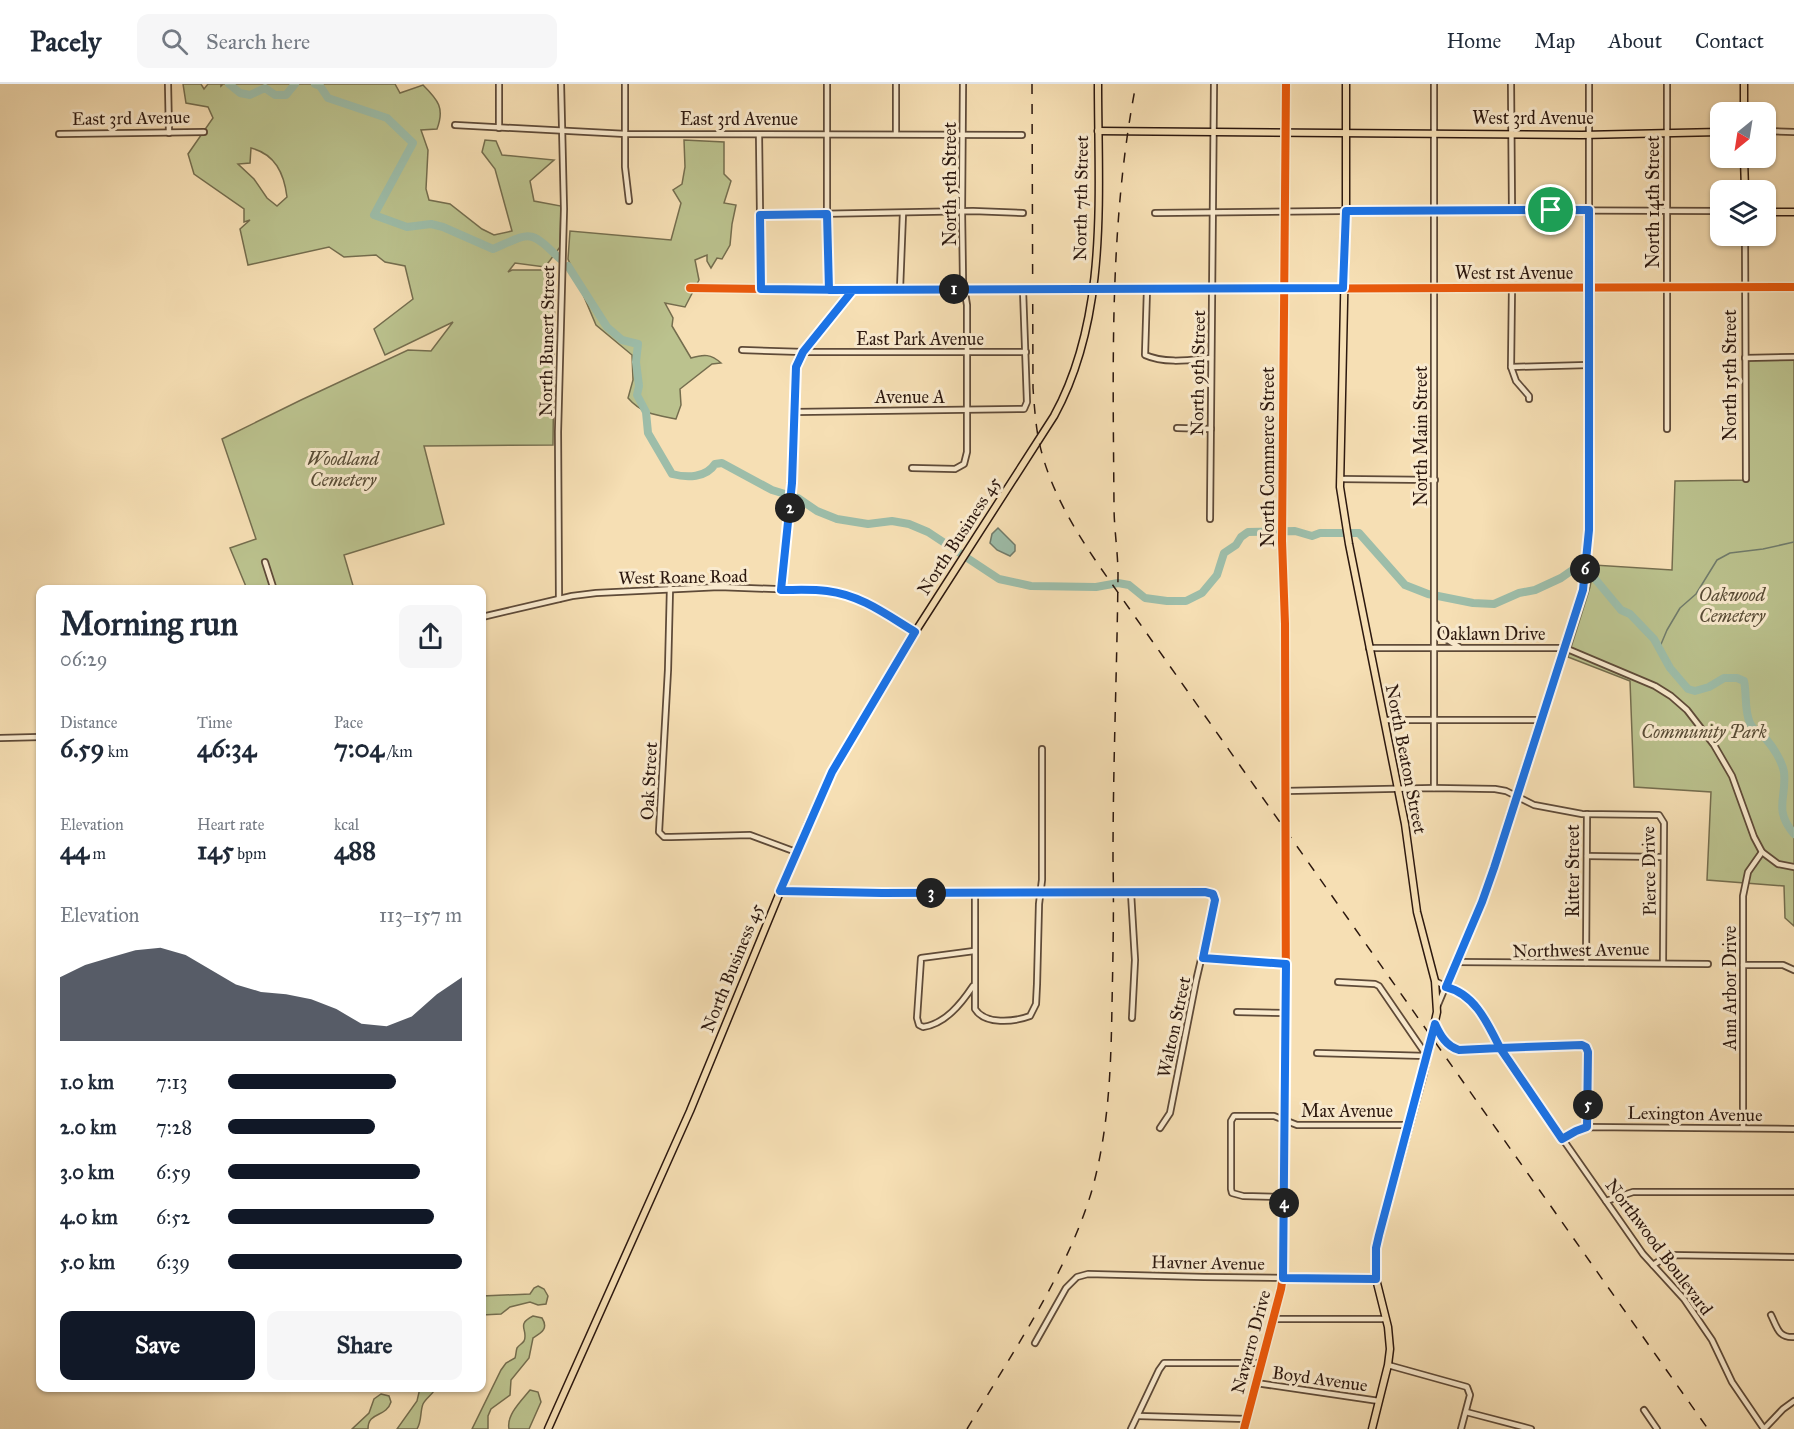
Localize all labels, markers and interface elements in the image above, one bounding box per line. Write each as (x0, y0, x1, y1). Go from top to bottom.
search box (137, 14, 557, 68)
text: Pacely (30, 24, 101, 59)
icon: search (158, 25, 191, 58)
text: Search here (206, 28, 310, 55)
text: Home (1446, 28, 1501, 54)
text: Map (1534, 28, 1575, 54)
text: About (1608, 28, 1662, 54)
text: Contact (1695, 28, 1764, 54)
north arrow (1710, 102, 1776, 168)
map controls (1710, 102, 1776, 246)
street label: East 3rd Avenue (72, 106, 190, 130)
street label: West 3rd Avenue (1472, 107, 1594, 129)
street label: East 3rd Avenue (680, 108, 798, 130)
street label: North 5th Street (939, 121, 961, 246)
street label: North 7th Street (1069, 134, 1093, 261)
street label: North 14th Street (1642, 135, 1664, 269)
button: layers (1710, 180, 1776, 246)
pin (1525, 184, 1576, 235)
icon: arrive (1534, 193, 1567, 226)
street label: West 1st Avenue (1455, 262, 1573, 284)
street label: North Bunert Street (535, 264, 559, 417)
pin: 1 (939, 274, 969, 304)
text: 1 (951, 279, 957, 298)
street label: North 9th Street (1186, 309, 1210, 436)
street label: North 15th Street (1719, 309, 1741, 441)
street label: East Park Avenue (856, 328, 984, 350)
street label: North Main Street (1410, 365, 1432, 506)
street label: North Commerce Street (1257, 366, 1279, 547)
street label: Avenue A (874, 386, 945, 408)
park label: Woodland Cemetery (307, 448, 380, 491)
street label: North Business 45 (913, 472, 1006, 599)
pin: 2 (775, 493, 805, 523)
text: 2 (786, 498, 794, 517)
pin: 6 (1570, 554, 1600, 584)
text: 6 (1581, 559, 1589, 578)
street label: West Roane Road (618, 565, 748, 589)
park label: Oakwood Cemetery (1699, 584, 1767, 627)
text: Morning run (60, 604, 238, 644)
button: share (399, 605, 462, 668)
street label: Oaklawn Drive (1436, 623, 1546, 645)
text: 06:29 (60, 647, 108, 671)
street label: North Beaton Street (1381, 682, 1431, 836)
text: Distance (60, 713, 117, 732)
text: Time (197, 713, 232, 732)
text: Pace (334, 713, 363, 732)
park label: Community Park (1641, 721, 1767, 743)
text: 6.59 (60, 732, 104, 764)
text: 46:34 (197, 732, 256, 764)
text: 7:04 (334, 732, 384, 764)
street label: Oak Street (636, 741, 662, 821)
text: km (104, 742, 129, 761)
text: /km (384, 742, 413, 761)
text: Elevation (60, 815, 124, 834)
text: Heart rate (197, 815, 264, 834)
text: kcal (334, 815, 359, 834)
street label: Ritter Street (1562, 824, 1584, 918)
street label: Pierce Drive (1637, 826, 1661, 916)
text: 44 (60, 834, 89, 866)
text: 145 (197, 834, 234, 866)
text: 488 (334, 834, 376, 866)
text: m (89, 844, 106, 863)
text: bpm (234, 844, 266, 863)
pin: 3 (916, 878, 946, 908)
text: 3 (928, 883, 934, 902)
street label: North Business 45 (696, 900, 768, 1036)
text: Elevation (60, 903, 139, 927)
text: 113–157 m (379, 903, 462, 927)
street label: Ann Arbor Drive (1719, 926, 1741, 1051)
street label: Northwest Avenue (1512, 938, 1650, 962)
street label: Walton Street (1153, 974, 1196, 1079)
text: 1.0 km (60, 1070, 114, 1094)
text: 7:13 (156, 1070, 188, 1094)
pin: 5 (1573, 1090, 1603, 1120)
text: 5 (1584, 1095, 1592, 1114)
street label: Max Avenue (1301, 1100, 1393, 1122)
street label: Lexington Avenue (1627, 1102, 1763, 1127)
text: 2.0 km (60, 1115, 116, 1139)
text: 7:28 (156, 1115, 192, 1139)
text: 3.0 km (60, 1160, 114, 1184)
text: 6:59 (156, 1160, 191, 1184)
street label: Northwood Boulevard (1601, 1175, 1717, 1319)
pin: 4 (1269, 1188, 1299, 1218)
text: 4 (1280, 1193, 1288, 1212)
text: 4.0 km (60, 1205, 118, 1229)
text: 6:52 (156, 1205, 190, 1229)
text: 5.0 km (60, 1250, 115, 1274)
text: 6:39 (156, 1250, 190, 1274)
street label: Havner Avenue (1151, 1251, 1265, 1275)
street label: Navarro Drive (1227, 1288, 1275, 1396)
button: Save (60, 1311, 255, 1380)
button: Share (267, 1311, 462, 1380)
street label: Boyd Avenue (1271, 1361, 1369, 1397)

